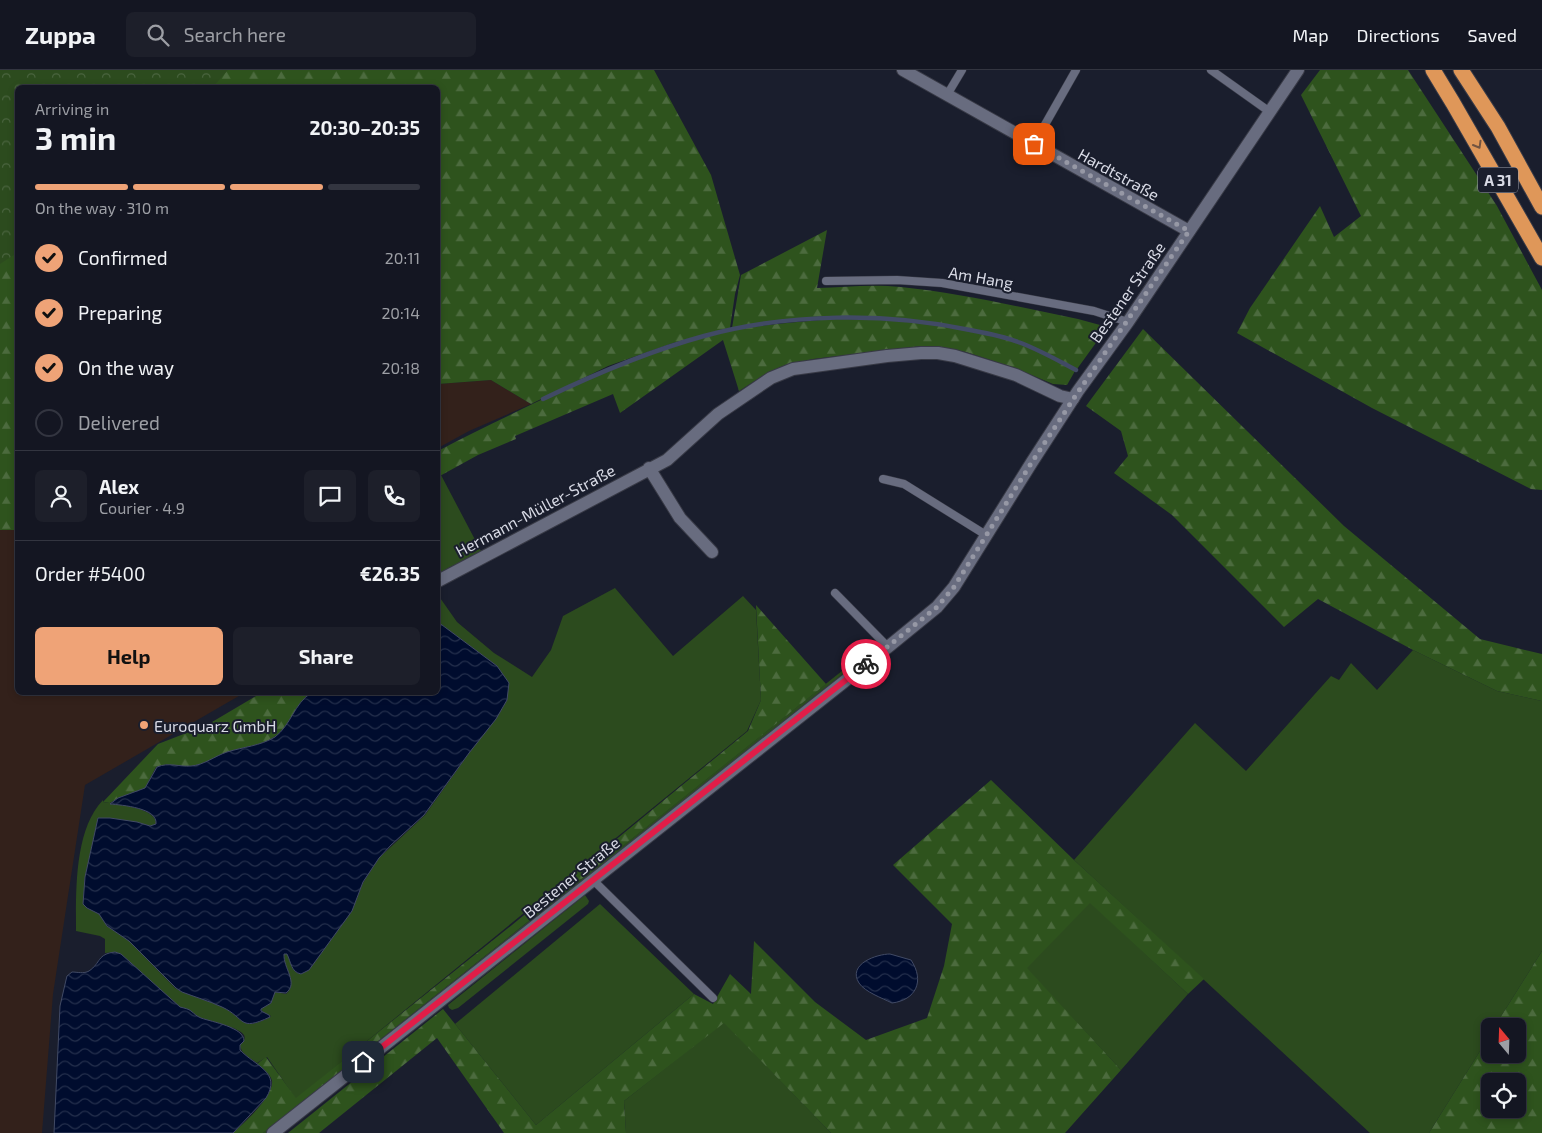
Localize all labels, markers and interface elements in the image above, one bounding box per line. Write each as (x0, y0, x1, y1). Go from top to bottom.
search box (126, 12, 476, 57)
text: Zuppa (25, 20, 96, 49)
icon: search (144, 21, 172, 49)
text: Search here (184, 23, 286, 46)
text: Map (1292, 24, 1329, 46)
text: Directions (1357, 24, 1440, 46)
text: Saved (1468, 24, 1517, 46)
text: Arriving in (35, 99, 109, 118)
text: 20:30–20:35 (310, 116, 420, 139)
text: 3 min (35, 118, 116, 156)
pin (1013, 123, 1055, 165)
icon: bag (1020, 130, 1048, 158)
one-way arrow (1471, 140, 1481, 149)
street label: Hardtstraße (1075, 144, 1163, 204)
road number: A 31 (1478, 168, 1518, 192)
text: On the way · 310 m (35, 198, 169, 217)
street label: Bestener Straße (1085, 238, 1169, 346)
icon: check (35, 244, 63, 272)
text: Confirmed (78, 246, 168, 269)
text: 20:11 (385, 248, 420, 267)
street label: Am Hang (947, 262, 1015, 292)
icon: check (35, 299, 63, 327)
text: Preparing (78, 301, 162, 324)
text: 20:14 (381, 303, 420, 322)
icon: check (35, 354, 63, 382)
text: On the way (78, 356, 174, 379)
text: 20:18 (382, 358, 420, 377)
text: Delivered (78, 411, 160, 434)
street label: Hermann-Müller-Straße (452, 460, 618, 560)
button: person (35, 470, 87, 522)
button: chat (304, 470, 356, 522)
button: phone (368, 470, 420, 522)
text: Alex (99, 475, 139, 498)
text: Courier · 4.9 (99, 498, 185, 517)
text: Order #5400 (35, 562, 145, 585)
text: €26.35 (360, 562, 420, 585)
button: Help (35, 627, 223, 685)
button: Share (233, 627, 420, 685)
courier (841, 639, 891, 689)
icon: bike (852, 650, 880, 678)
place label: Euroquarz GmbH (154, 716, 276, 735)
marker: Euroquarz GmbH (138, 719, 150, 731)
street label: Bestener Straße (519, 832, 623, 922)
north arrow (1481, 1018, 1526, 1062)
map controls (1481, 1018, 1526, 1118)
pin (342, 1041, 384, 1083)
icon: home (349, 1048, 377, 1076)
button: locate (1481, 1073, 1526, 1118)

